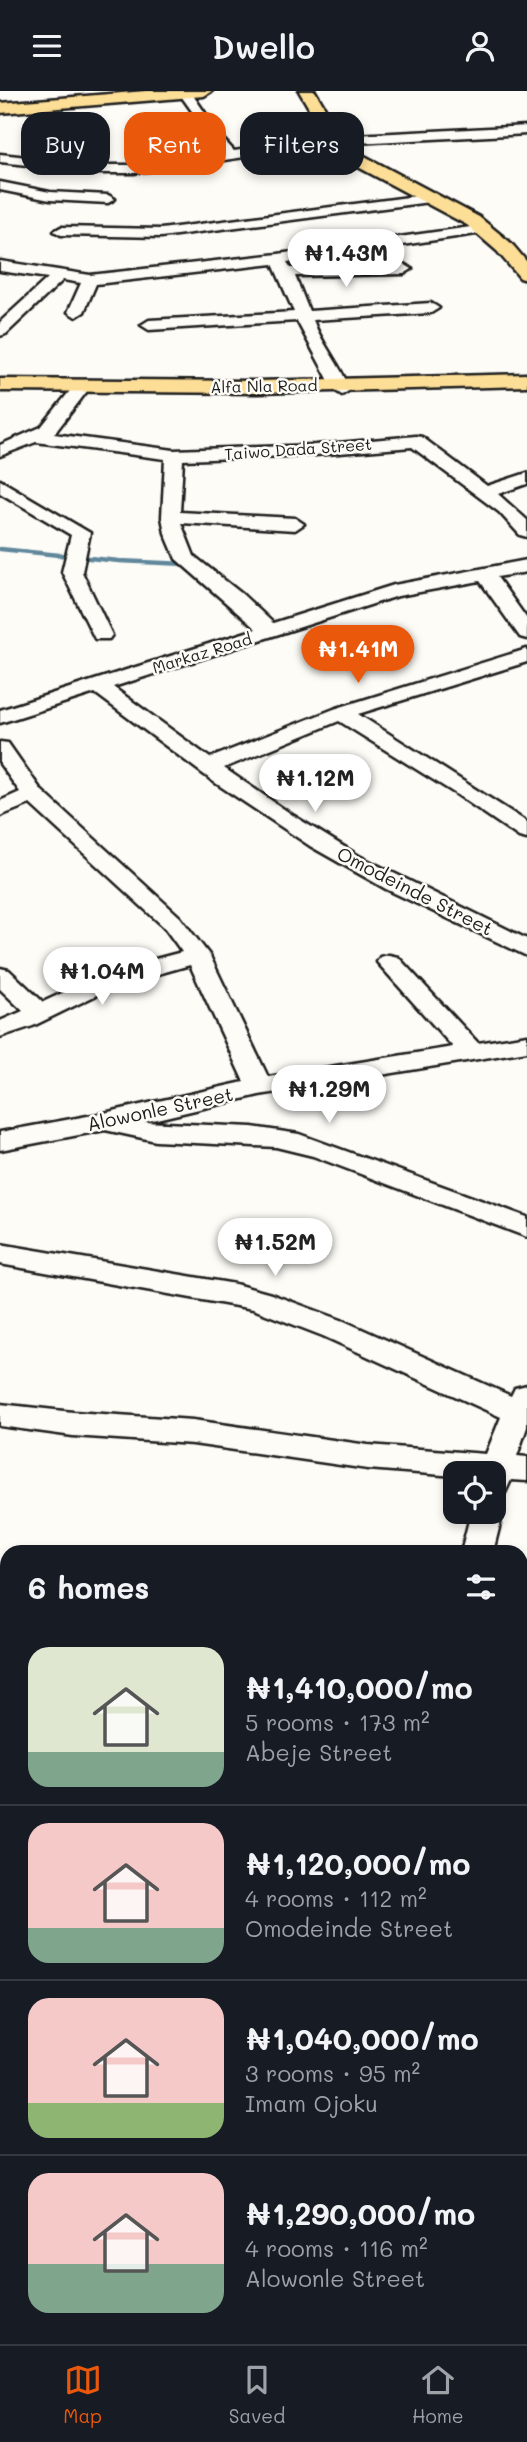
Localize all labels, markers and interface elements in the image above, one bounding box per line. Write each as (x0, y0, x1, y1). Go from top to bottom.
text: Dwello (212, 25, 315, 67)
icon: menu (28, 27, 66, 65)
icon: person (461, 27, 499, 65)
chip: Buy (21, 112, 110, 175)
chip: Rent (124, 112, 226, 175)
chip: Filters (240, 112, 364, 175)
pin: ₦1.43M (289, 229, 403, 289)
text: ₦1.43M (304, 237, 388, 267)
street label: Alfa Nla Road (210, 374, 318, 397)
street label: Taiwo Dada Street (223, 433, 372, 464)
pin: ₦1.41M (301, 625, 415, 685)
street label: Markaz Road (149, 627, 254, 678)
text: ₦1.41M (317, 633, 399, 663)
pin: ₦1.12M (258, 755, 372, 814)
text: ₦1.12M (275, 762, 355, 792)
street label: Omodeinde Street (333, 840, 498, 941)
pin: ₦1.04M (45, 947, 159, 1007)
text: ₦1.04M (59, 955, 145, 985)
pin: ₦1.29M (272, 1065, 386, 1125)
text: ₦1.29M (287, 1073, 371, 1103)
street label: Alowonle Street (85, 1081, 235, 1136)
pin: ₦1.52M (218, 1219, 332, 1278)
text: ₦1.52M (234, 1226, 316, 1256)
map controls (443, 1461, 506, 1524)
button: locate (443, 1461, 506, 1524)
text: 6 homes (28, 1567, 149, 1607)
icon: filters (462, 1568, 500, 1606)
text: ₦1,410,000/mo (245, 1667, 473, 1707)
icon: home (84, 1675, 168, 1759)
text: 5 rooms · 173 m² (245, 1707, 430, 1737)
text: Abeje Street (245, 1737, 392, 1767)
text: ₦1,120,000/mo (245, 1843, 470, 1883)
icon: home (84, 1851, 168, 1935)
text: 4 rooms · 112 m² (245, 1883, 427, 1913)
text: Omodeinde Street (245, 1913, 453, 1943)
text: ₦1,040,000/mo (245, 2018, 479, 2058)
icon: home (84, 2026, 168, 2110)
text: 3 rooms · 95 m² (245, 2058, 420, 2088)
text: Imam Ojoku (245, 2088, 378, 2118)
text: ₦1,290,000/mo (245, 2193, 475, 2233)
icon: home (84, 2201, 168, 2285)
text: 4 rooms · 116 m² (245, 2233, 428, 2263)
text: Alowonle Street (245, 2263, 425, 2293)
tab: Map (63, 2361, 102, 2428)
tab: Saved (229, 2361, 285, 2428)
tab: Home (412, 2361, 464, 2428)

